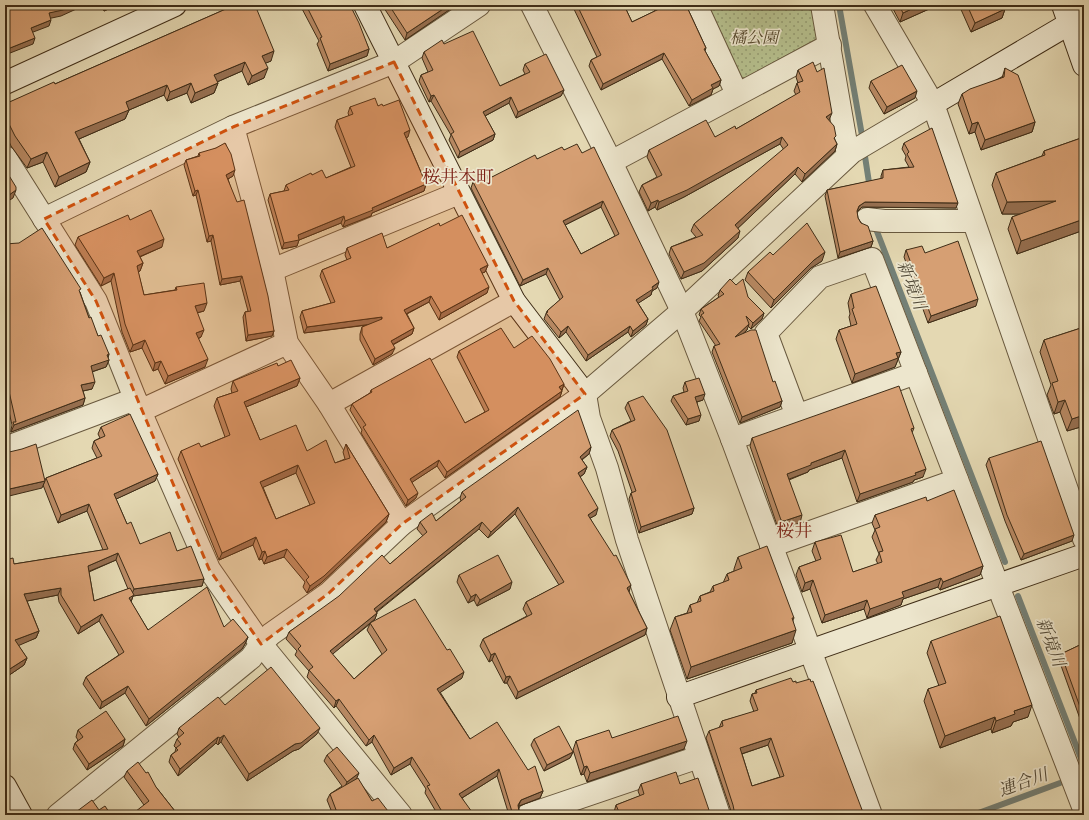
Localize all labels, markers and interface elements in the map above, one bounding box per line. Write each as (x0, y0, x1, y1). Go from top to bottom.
park label: 橘公園 (730, 29, 781, 49)
district label: 桜井本町 (422, 167, 494, 190)
water label: 新境川 (892, 258, 930, 315)
district label: 桜井 (776, 521, 812, 544)
water label: 新境川 (1031, 615, 1069, 672)
water label: 連合川 (996, 764, 1053, 802)

